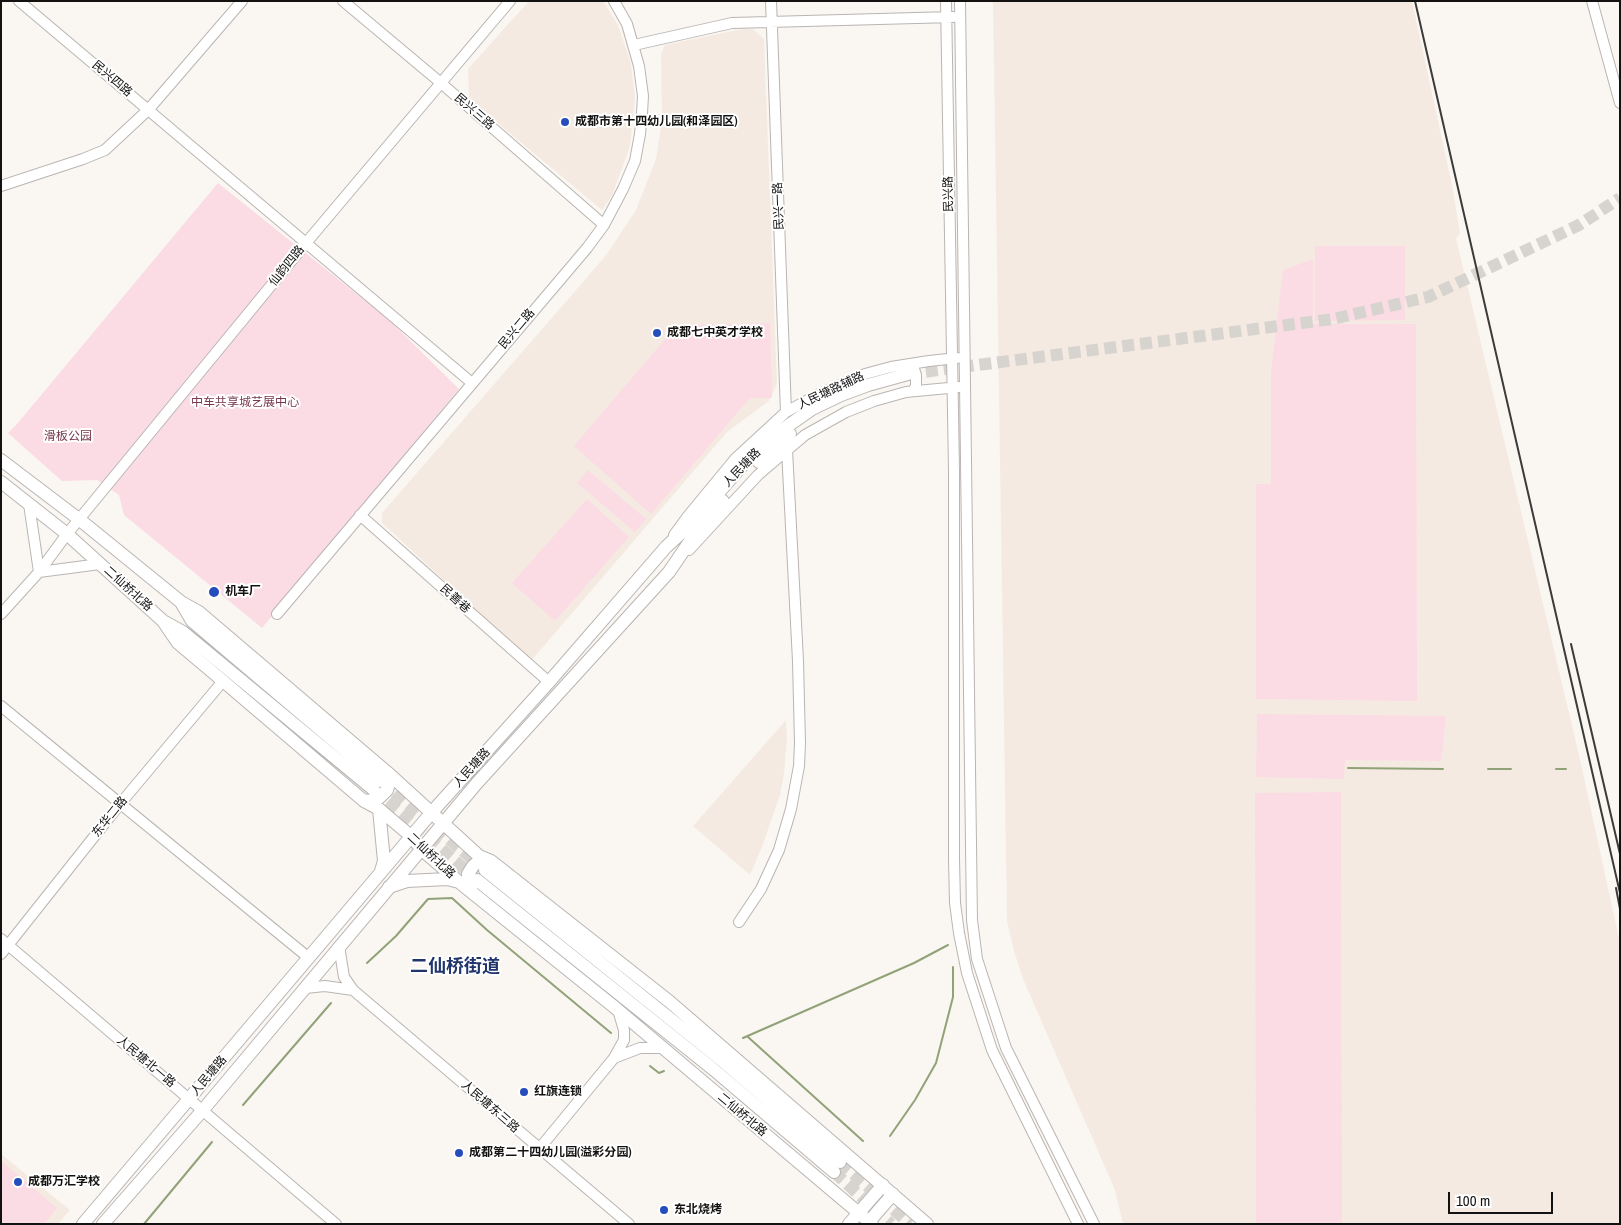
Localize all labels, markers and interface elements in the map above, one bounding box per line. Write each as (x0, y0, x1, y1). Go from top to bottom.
street label: 民兴四路 (89, 58, 135, 100)
street label: 民兴三路 (451, 91, 497, 133)
place label: 成都市第十四幼儿园(和泽园区) (575, 115, 738, 129)
marker: 成都市第十四幼儿园(和泽园区) (559, 116, 571, 128)
street label: 民兴路 (941, 176, 957, 212)
street label: 民兴一路 (771, 182, 787, 230)
street label: 仙韵四路 (266, 243, 308, 289)
street label: 民兴二路 (496, 306, 538, 352)
place label: 成都七中英才学校 (667, 326, 763, 340)
marker: 成都七中英才学校 (651, 327, 663, 339)
street label: 人民塘路辅路 (795, 369, 867, 413)
park label: 中车共享城艺展中心 (191, 396, 299, 410)
park label: 滑板公园 (44, 430, 92, 444)
street label: 人民塘路 (720, 446, 764, 490)
street label: 二仙桥北路 (101, 564, 155, 614)
street label: 民善巷 (437, 582, 473, 616)
marker: 机车厂 (207, 585, 221, 599)
place label: 机车厂 (225, 585, 261, 599)
street label: 人民塘路 (451, 745, 493, 791)
street label: 东华二路 (89, 794, 131, 840)
street label: 二仙桥北路 (404, 830, 458, 882)
district label: 二仙桥街道 (410, 956, 500, 978)
street label: 人民塘北一路 (114, 1033, 178, 1091)
street label: 人民塘路 (188, 1053, 230, 1099)
street label: 人民塘东三路 (458, 1078, 522, 1136)
place label: 红旗连锁 (534, 1085, 582, 1099)
marker: 红旗连锁 (518, 1086, 530, 1098)
street label: 二仙桥北路 (714, 1090, 770, 1140)
place label: 成都第二十四幼儿园(溢彩分园) (469, 1146, 632, 1160)
marker: 成都第二十四幼儿园(溢彩分园) (453, 1147, 465, 1159)
place label: 成都万汇学校 (28, 1175, 100, 1189)
marker: 成都万汇学校 (12, 1176, 24, 1188)
scale bar (1451, 1182, 1556, 1214)
text: 100 m (1456, 1190, 1490, 1211)
place label: 东北烧烤 (674, 1203, 722, 1217)
marker: 东北烧烤 (658, 1204, 670, 1216)

